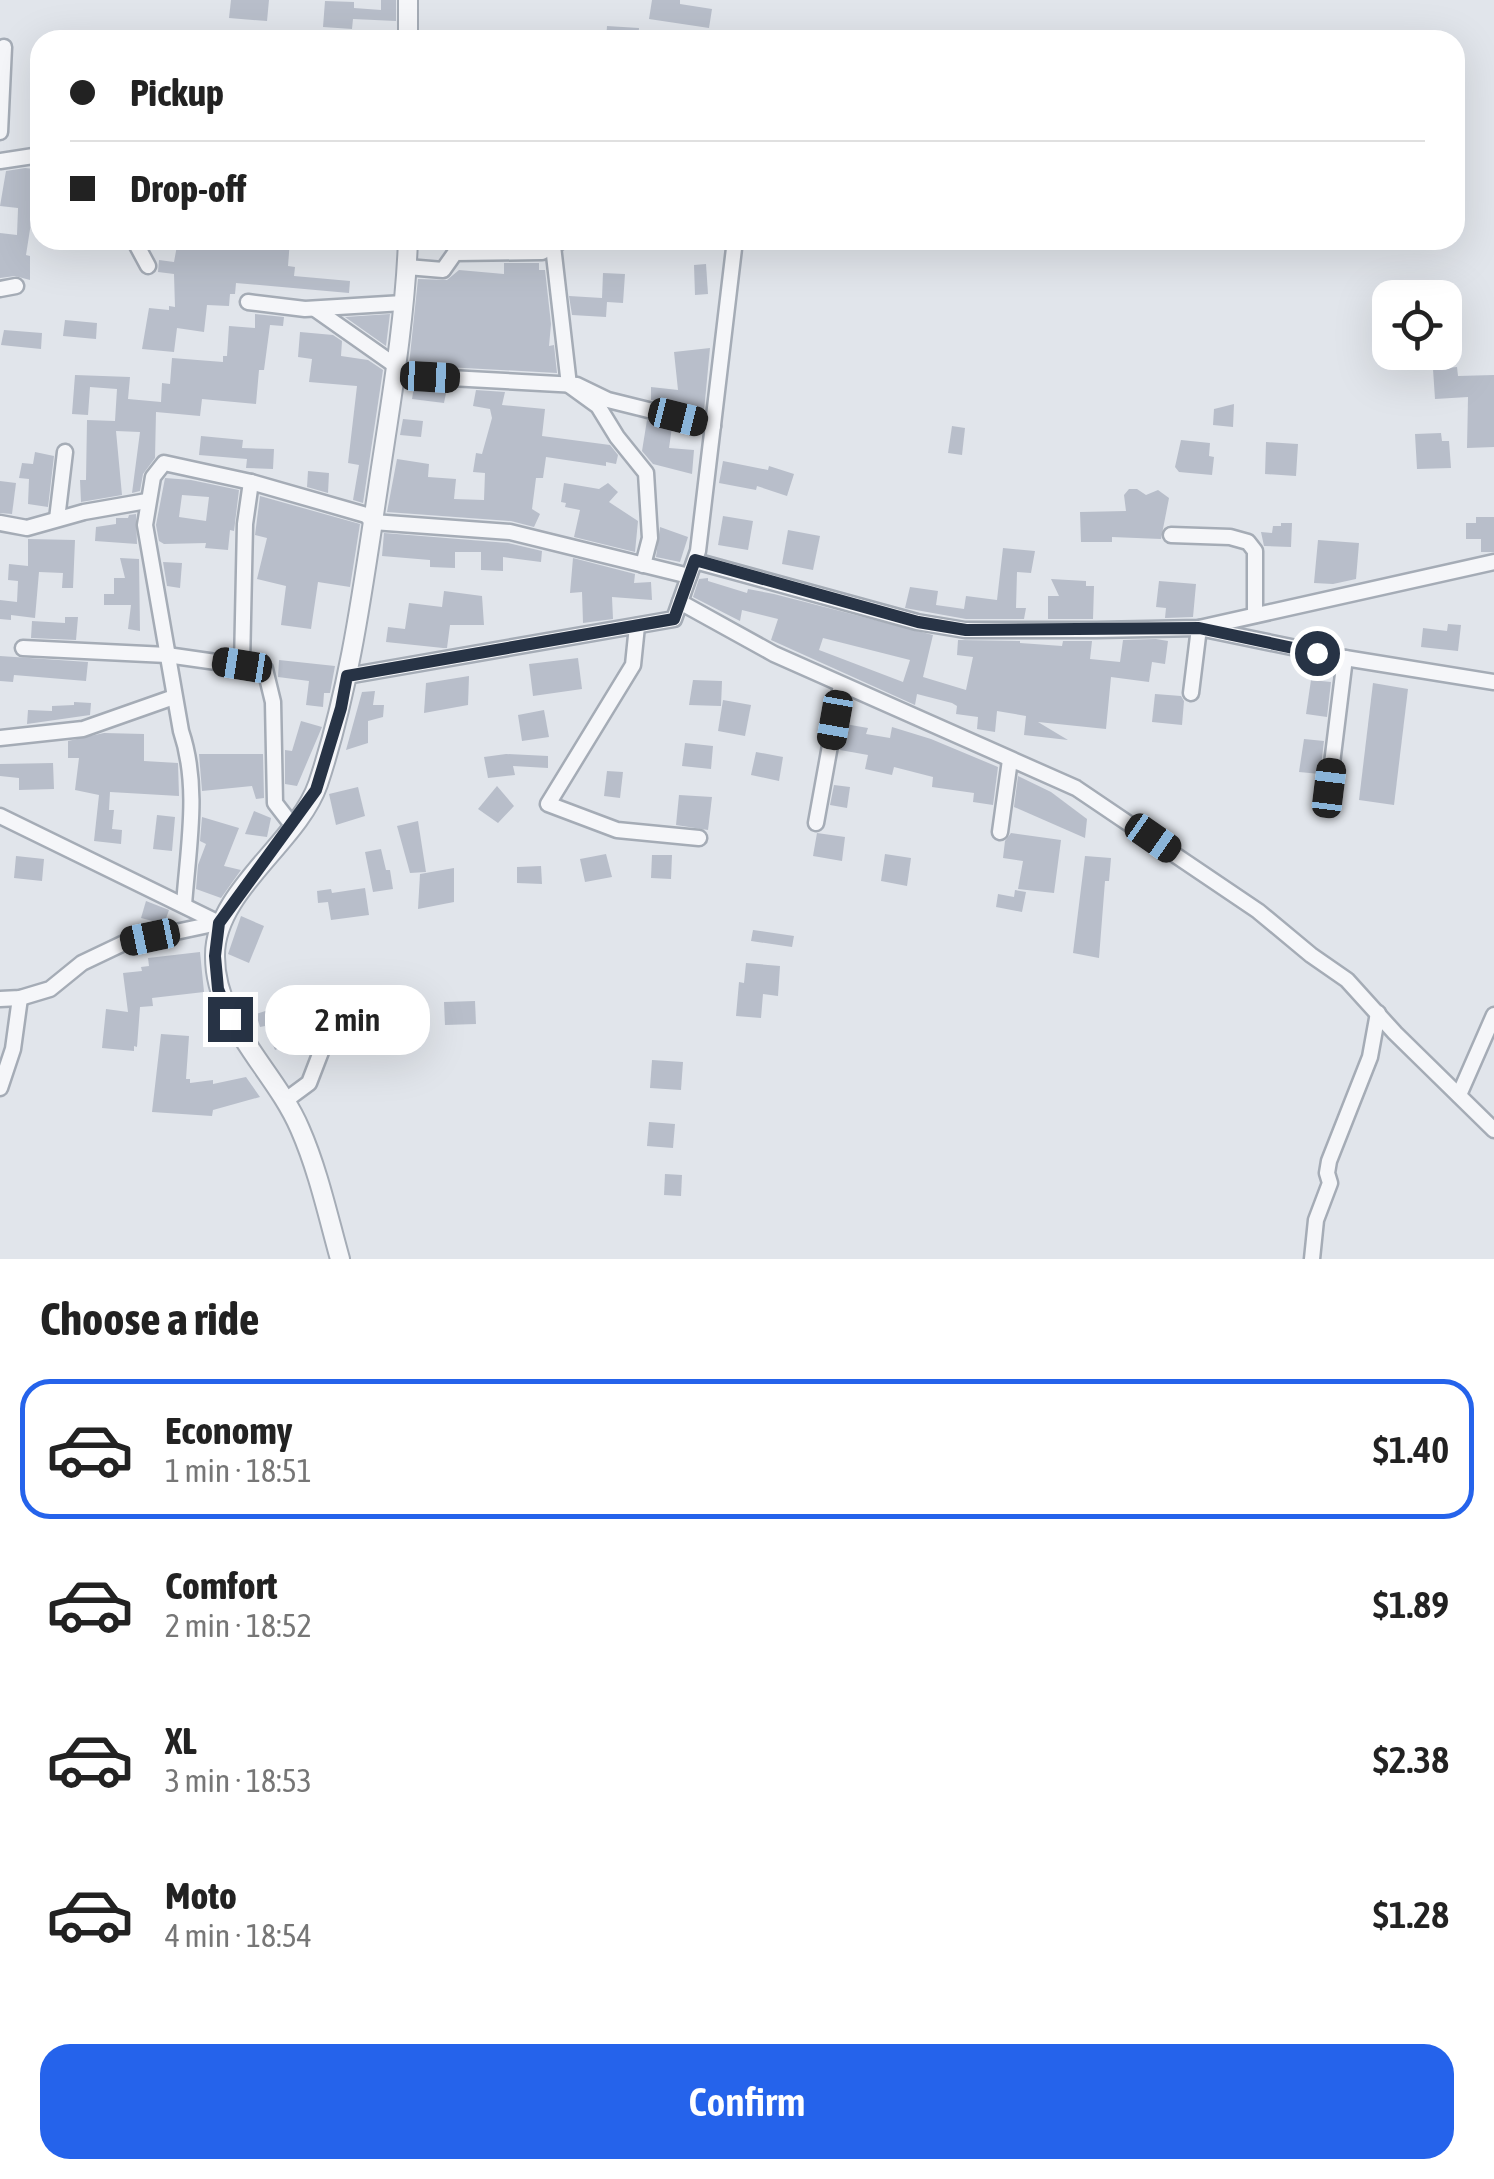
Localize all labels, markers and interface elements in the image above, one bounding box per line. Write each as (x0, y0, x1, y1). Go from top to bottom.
text: Pickup (130, 71, 224, 114)
text: Drop-off (130, 167, 246, 210)
map controls (1372, 280, 1462, 370)
button: locate (1372, 280, 1462, 370)
car (399, 360, 461, 394)
car (645, 395, 711, 439)
route start (1295, 631, 1340, 676)
car (210, 645, 274, 685)
car (815, 688, 855, 752)
car (1310, 756, 1348, 820)
car (1120, 809, 1186, 867)
car (118, 916, 182, 958)
callout: 2 min (265, 984, 430, 1054)
route end (208, 997, 253, 1042)
text: 2 min (315, 1001, 380, 1038)
text: Choose a ride (40, 1293, 259, 1345)
icon: car (45, 1404, 135, 1494)
text: Economy (165, 1409, 292, 1452)
text: $1.40 (1373, 1428, 1449, 1471)
text: 1 min · 18:51 (165, 1452, 312, 1489)
icon: car (45, 1559, 135, 1649)
text: Comfort (165, 1564, 277, 1607)
text: $1.89 (1373, 1583, 1449, 1626)
text: 2 min · 18:52 (165, 1607, 312, 1644)
icon: car (45, 1714, 135, 1804)
text: XL (165, 1719, 197, 1762)
text: $2.38 (1373, 1738, 1449, 1781)
text: 3 min · 18:53 (165, 1762, 312, 1799)
icon: car (45, 1869, 135, 1959)
text: Moto (165, 1874, 237, 1917)
text: $1.28 (1373, 1893, 1449, 1936)
text: 4 min · 18:54 (165, 1917, 312, 1954)
button: Confirm (40, 2044, 1454, 2159)

